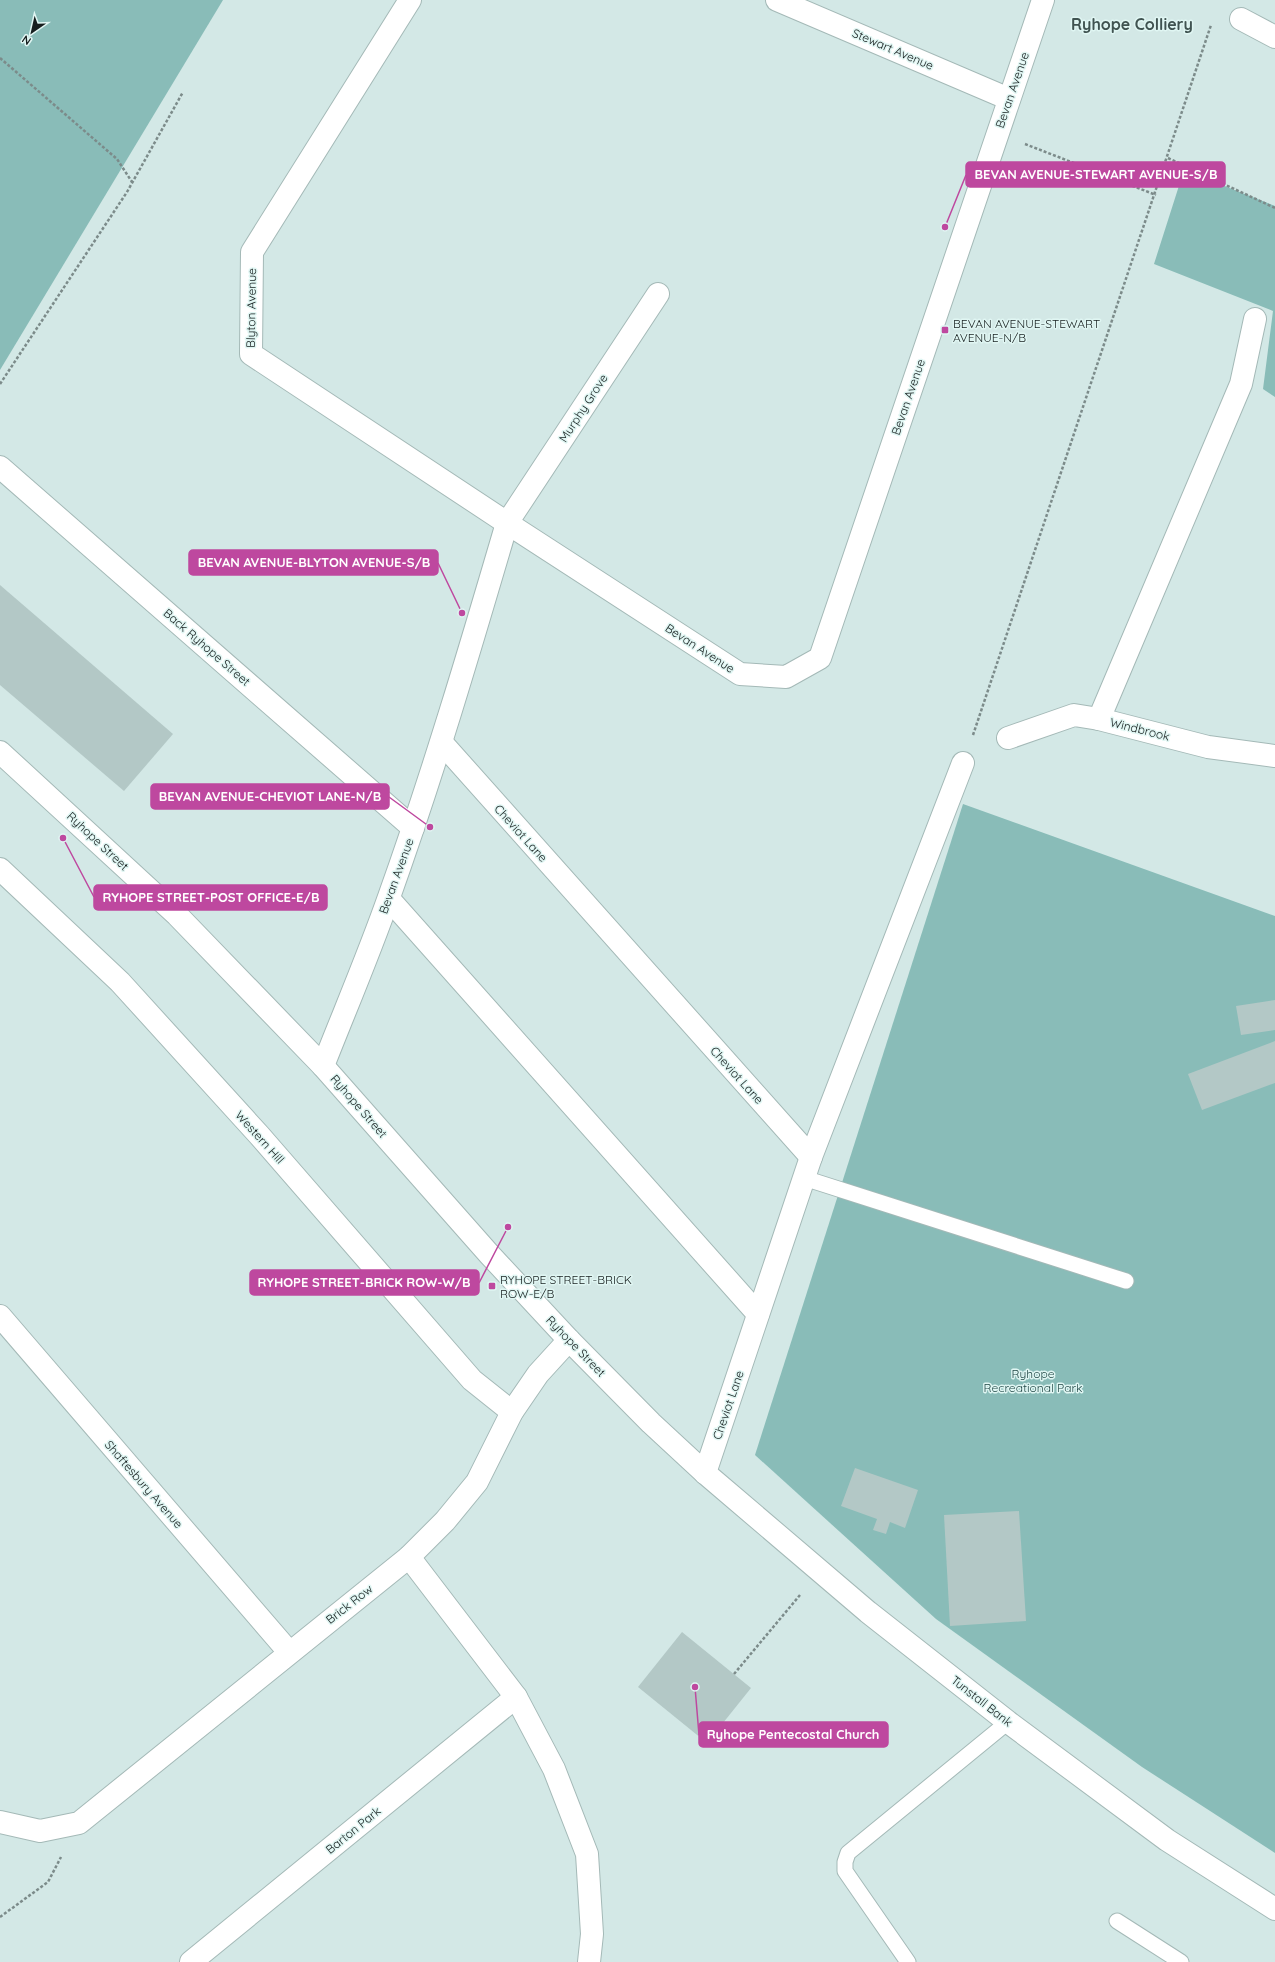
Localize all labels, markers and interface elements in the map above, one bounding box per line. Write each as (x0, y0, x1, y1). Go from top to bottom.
north arrow (12, 12, 52, 52)
district label: Ryhope Colliery (1071, 14, 1193, 34)
street label: Stewart Avenue (850, 25, 936, 73)
text: N (19, 32, 34, 48)
street label: Bevan Avenue (992, 50, 1032, 130)
callout: BEVAN AVENUE-STEWART AVENUE-S/B (966, 162, 1225, 187)
text: BEVAN AVENUE-STEWART AVENUE-S/B (975, 166, 1217, 182)
street label: Blyton Avenue (243, 268, 259, 348)
place label: BEVAN AVENUE-STEWART AVENUE-N/B (953, 316, 1100, 345)
marker: BEVAN AVENUE-STEWART AVENUE-N/B (940, 325, 950, 335)
street label: Bevan Avenue (888, 357, 928, 437)
street label: Murphy Grove (555, 371, 611, 445)
callout: BEVAN AVENUE-BLYTON AVENUE-S/B (189, 550, 438, 575)
text: BEVAN AVENUE-BLYTON AVENUE-S/B (198, 554, 430, 570)
street label: Back Ryhope Street (161, 605, 253, 689)
street label: Bevan Avenue (663, 620, 738, 676)
street label: Windbrook (1109, 714, 1171, 744)
callout: BEVAN AVENUE-CHEVIOT LANE-N/B (151, 784, 389, 809)
text: BEVAN AVENUE-CHEVIOT LANE-N/B (159, 788, 381, 804)
street label: Cheviot Lane (491, 801, 551, 865)
street label: Ryhope Street (64, 809, 132, 873)
street label: Bevan Avenue (375, 836, 417, 916)
callout: RYHOPE STREET-POST OFFICE-E/B (94, 885, 327, 910)
text: RYHOPE STREET-POST OFFICE-E/B (103, 889, 319, 905)
street label: Cheviot Lane (707, 1043, 767, 1107)
street label: Ryhope Street (327, 1071, 391, 1141)
street label: Western Hill (232, 1107, 288, 1167)
callout: RYHOPE STREET-BRICK ROW-W/B (250, 1270, 479, 1295)
place label: RYHOPE STREET-BRICK ROW-E/B (500, 1272, 632, 1301)
text: RYHOPE STREET-BRICK ROW-W/B (257, 1274, 471, 1290)
marker: RYHOPE STREET-BRICK ROW-E/B (487, 1281, 497, 1291)
street label: Ryhope Street (543, 1312, 609, 1380)
park label: Ryhope Recreational Park (984, 1366, 1082, 1395)
street label: Cheviot Lane (709, 1368, 747, 1442)
street label: Shaftesbury Avenue (102, 1437, 186, 1531)
street label: Brick Row (323, 1581, 375, 1627)
street label: Tunstall Bank (948, 1672, 1016, 1730)
callout: Ryhope Pentecostal Church (699, 1722, 888, 1747)
text: Ryhope Pentecostal Church (707, 1726, 879, 1742)
street label: Barton Park (322, 1803, 384, 1857)

